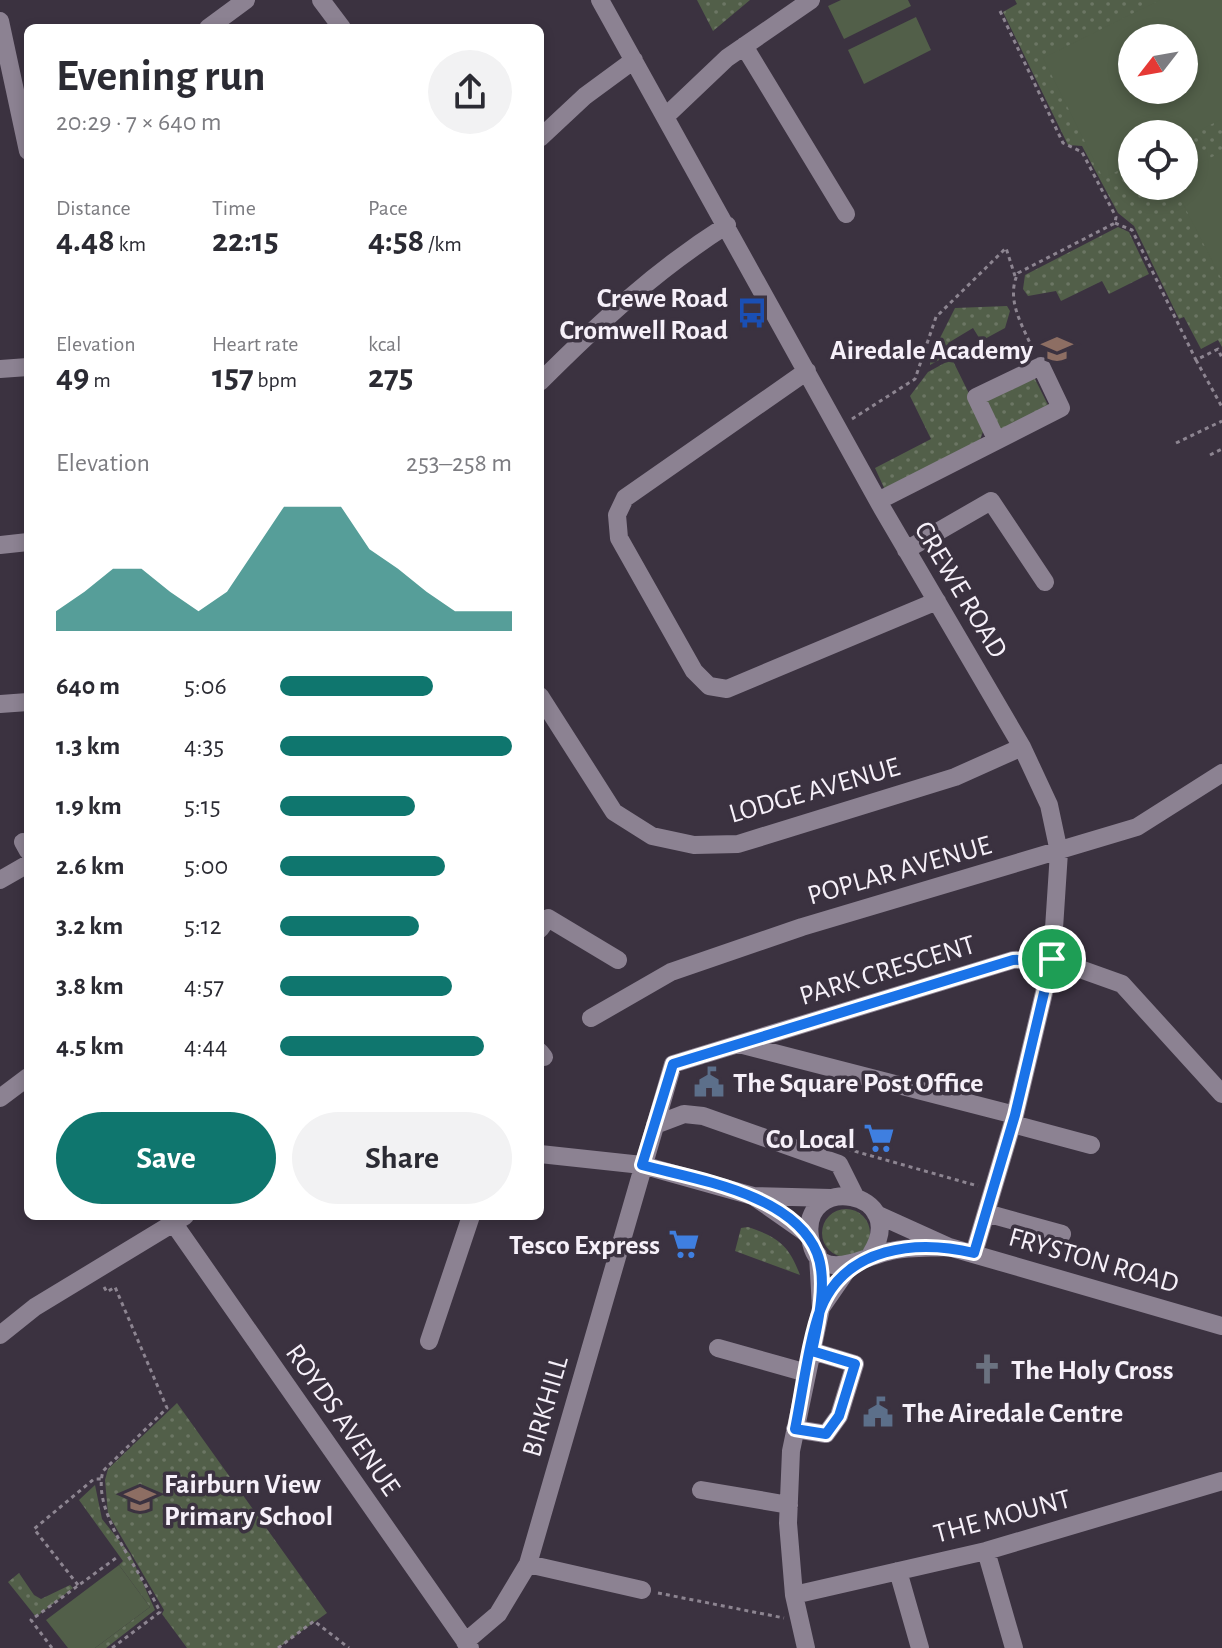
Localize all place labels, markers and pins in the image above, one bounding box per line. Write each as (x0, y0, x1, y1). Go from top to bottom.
place label: Crewe Road Cromwell Road (559, 285, 728, 345)
bus stop icon: Crewe Road Cromwell Road (735, 296, 769, 330)
school or university icon: Airedale Academy (1040, 332, 1074, 366)
place label: Airedale Academy (830, 337, 1033, 365)
pin (1018, 925, 1086, 993)
public building icon: The Square Post Office (692, 1065, 726, 1099)
place label: The Square Post Office (733, 1070, 983, 1098)
supermarket icon: Co Local (862, 1121, 896, 1155)
place label: Co Local (766, 1126, 855, 1154)
supermarket icon: Tesco Express (667, 1227, 701, 1261)
place label: Tesco Express (509, 1232, 660, 1260)
church icon: The Holy Cross (970, 1352, 1004, 1386)
place label: The Holy Cross (1011, 1357, 1174, 1385)
public building icon: The Airedale Centre (861, 1395, 895, 1429)
place label: The Airedale Centre (902, 1400, 1123, 1428)
place label: Fairburn View Primary School (164, 1471, 333, 1531)
school or university icon: Fairburn View Primary School (123, 1482, 157, 1516)

